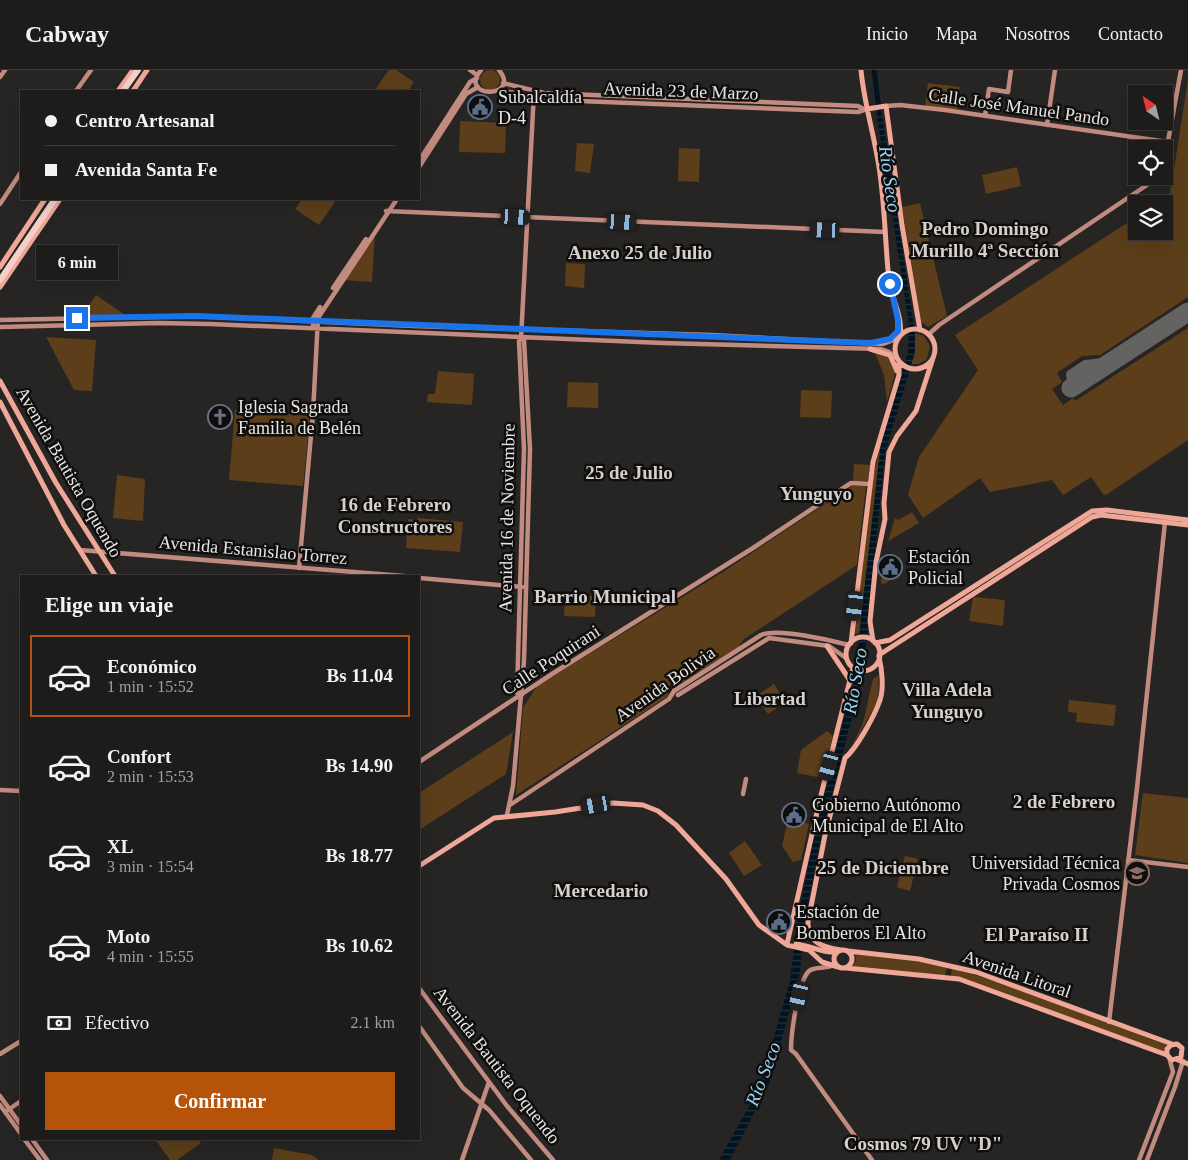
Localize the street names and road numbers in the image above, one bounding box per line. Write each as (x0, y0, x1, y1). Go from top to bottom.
street label: Avenida 23 de Marzo (603, 78, 759, 104)
street label: Calle José Manuel Pando (927, 84, 1111, 130)
street label: Avenida Bautista Oquendo (12, 383, 126, 561)
street label: Avenida 16 de Noviembre (495, 423, 519, 613)
street label: Avenida Estanislao Torrez (158, 532, 348, 568)
street label: Calle Poquirani (498, 621, 604, 699)
street label: Avenida Bolivia (611, 642, 719, 726)
street label: Avenida Litoral (960, 946, 1074, 1002)
street label: Avenida Bautista Oquendo (430, 983, 564, 1147)

